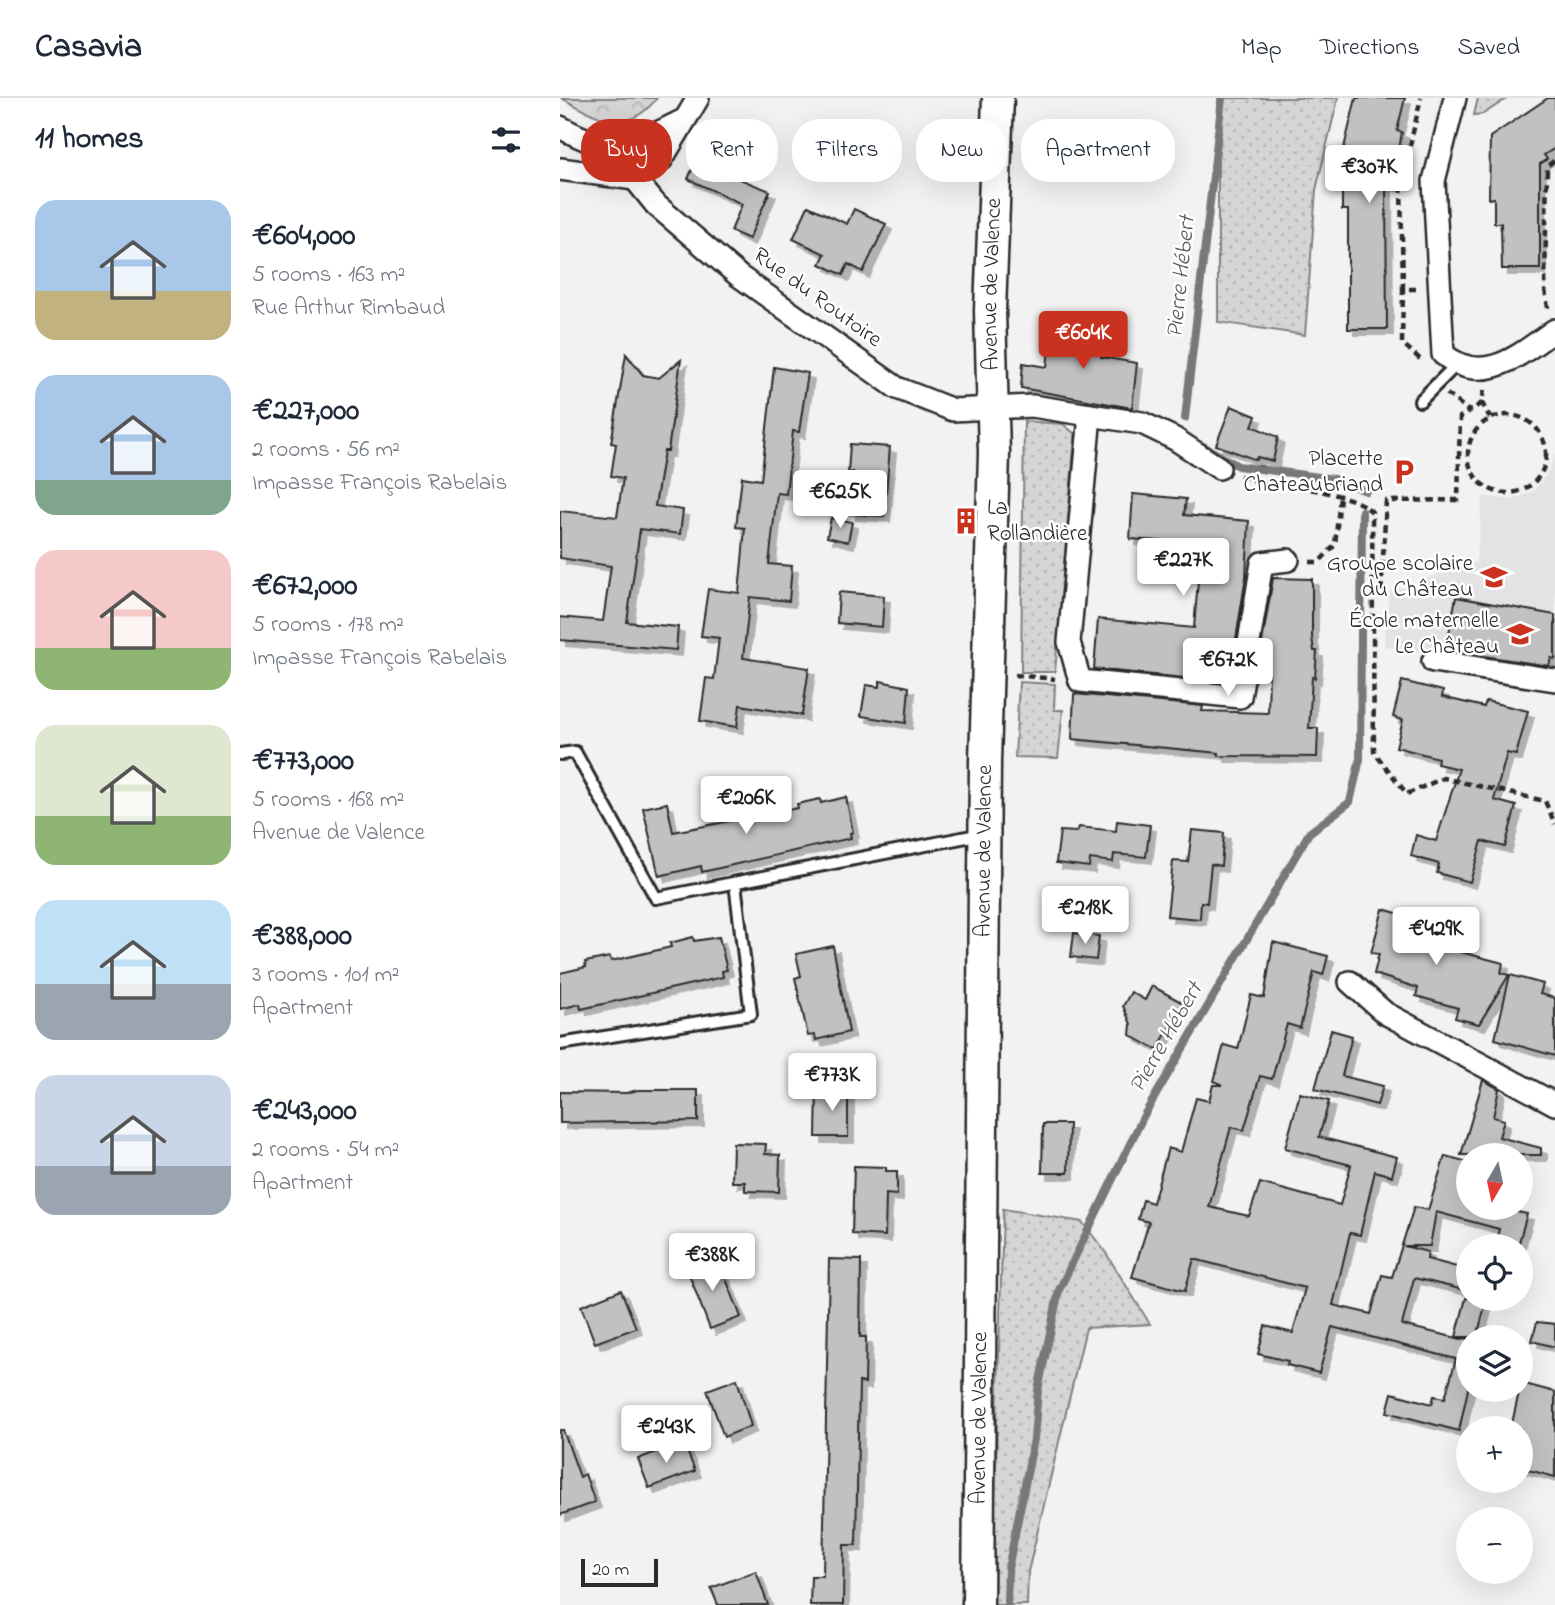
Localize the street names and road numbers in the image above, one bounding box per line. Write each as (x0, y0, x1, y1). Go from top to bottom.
street label: Avenue de Valence (973, 197, 1011, 371)
street label: Rue du Routoire (746, 240, 889, 357)
street label: Avenue de Valence (967, 764, 1001, 938)
street label: Avenue de Valence (962, 1331, 997, 1505)

